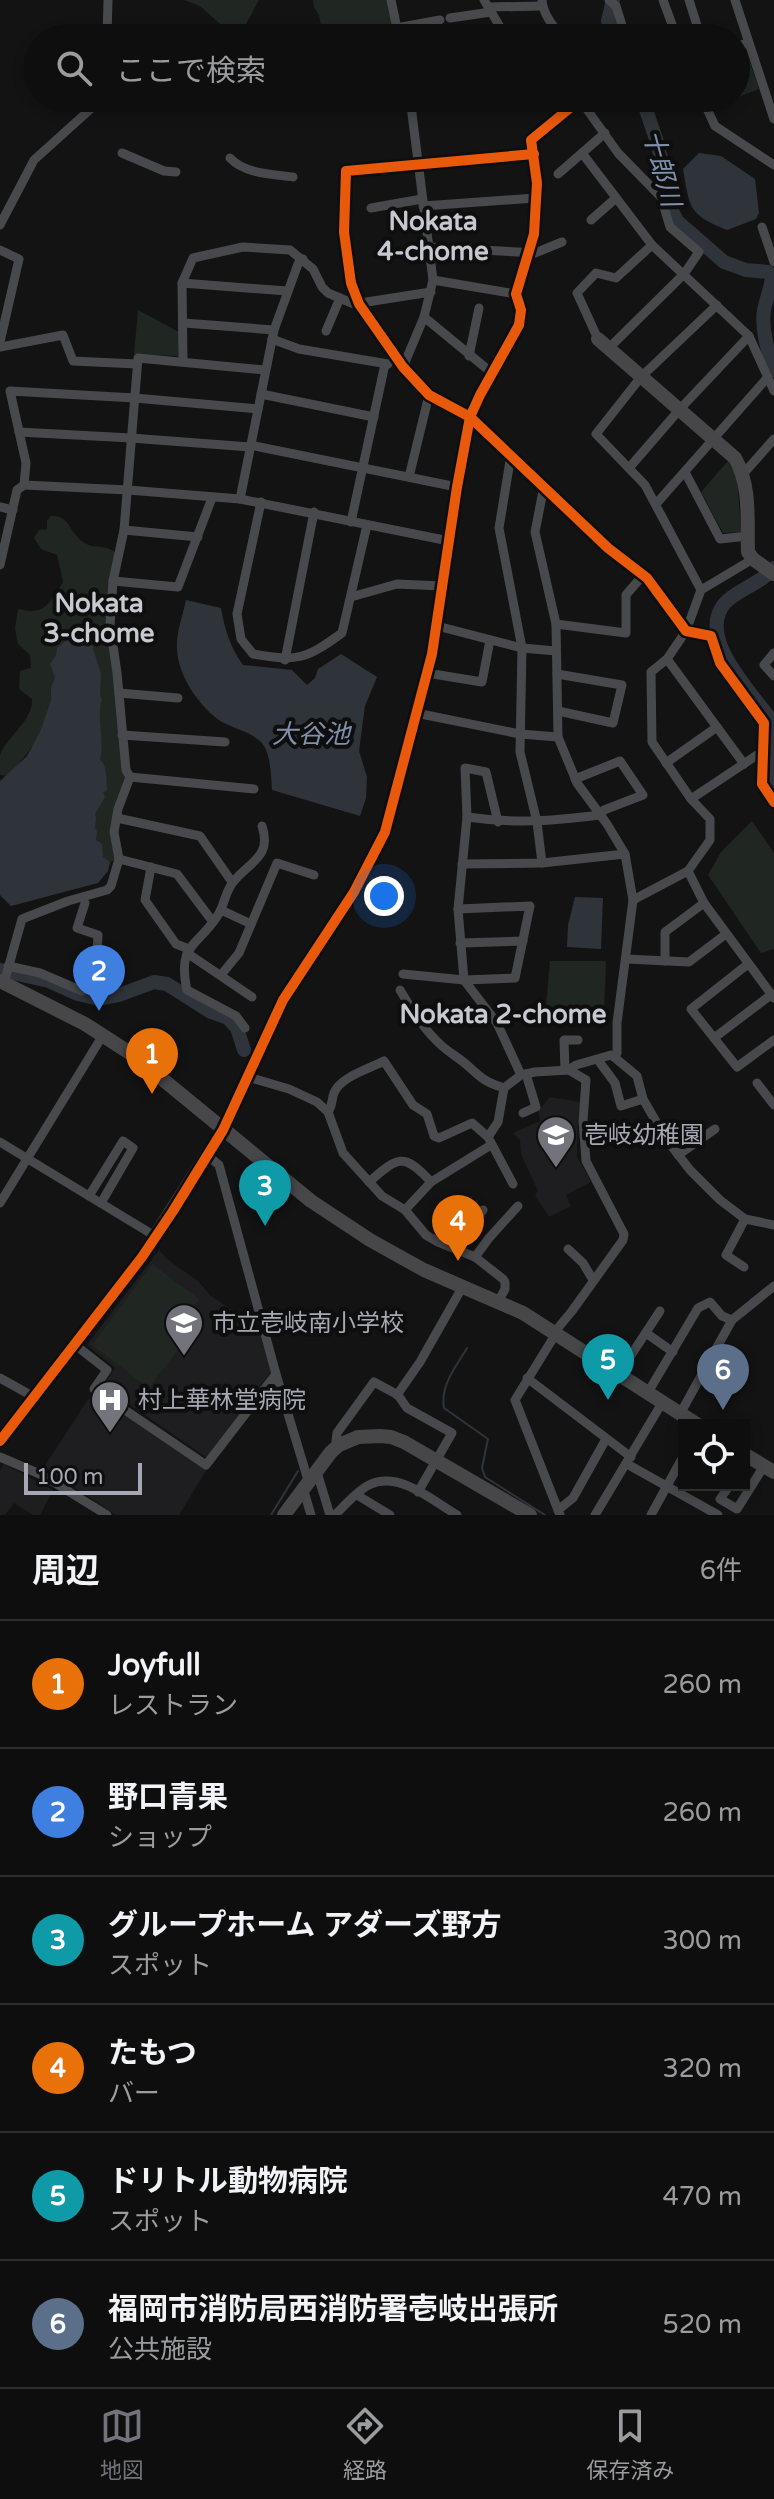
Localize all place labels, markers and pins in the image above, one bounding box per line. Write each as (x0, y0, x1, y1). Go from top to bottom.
pin: 2 (73, 945, 125, 1011)
pin: 1 (126, 1028, 178, 1094)
school or university icon: 壱岐幼稚園 (535, 1114, 577, 1169)
place label: 壱岐幼稚園 (584, 1121, 704, 1150)
pin: 3 (239, 1160, 291, 1226)
pin: 4 (432, 1195, 484, 1261)
school or university icon: 市立壱岐南小学校 (163, 1302, 205, 1357)
place label: 市立壱岐南小学校 (212, 1309, 404, 1338)
pin: 5 (582, 1334, 634, 1400)
pin: 6 (697, 1344, 749, 1410)
hospital icon: 村上華林堂病院 (89, 1379, 131, 1434)
place label: 村上華林堂病院 (138, 1386, 306, 1415)

